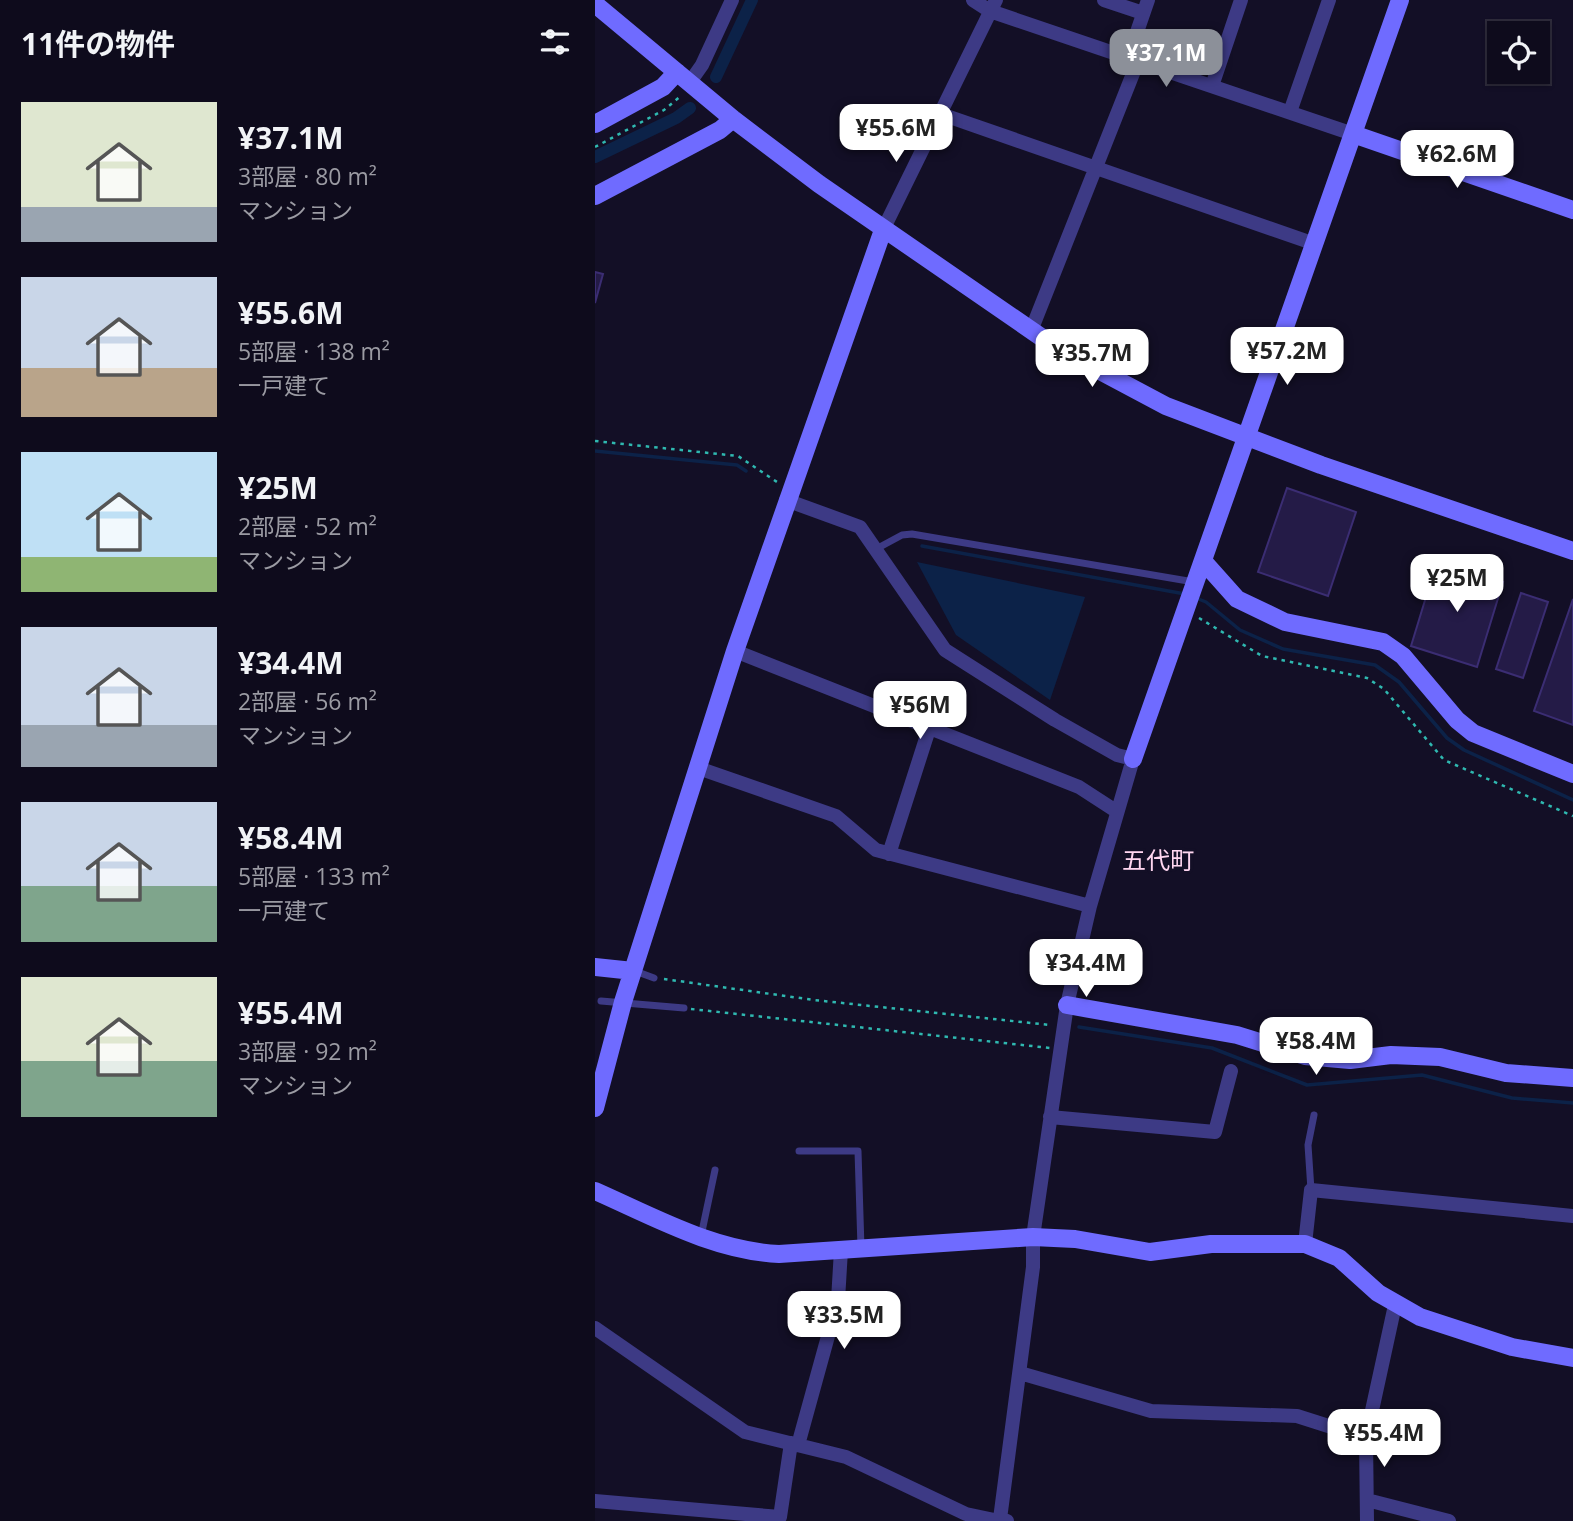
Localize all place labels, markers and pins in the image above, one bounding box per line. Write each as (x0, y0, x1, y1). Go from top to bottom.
pin: ¥37.1M (1109, 29, 1223, 89)
pin: ¥55.6M (839, 104, 953, 164)
pin: ¥62.6M (1400, 130, 1514, 190)
pin: ¥57.2M (1230, 328, 1344, 387)
pin: ¥35.7M (1035, 330, 1149, 389)
pin: ¥25M (1416, 554, 1498, 614)
pin: ¥56M (879, 682, 961, 741)
pin: ¥34.4M (1029, 940, 1143, 999)
pin: ¥58.4M (1259, 1018, 1373, 1077)
pin: ¥33.5M (787, 1292, 901, 1351)
pin: ¥55.4M (1327, 1410, 1441, 1469)

